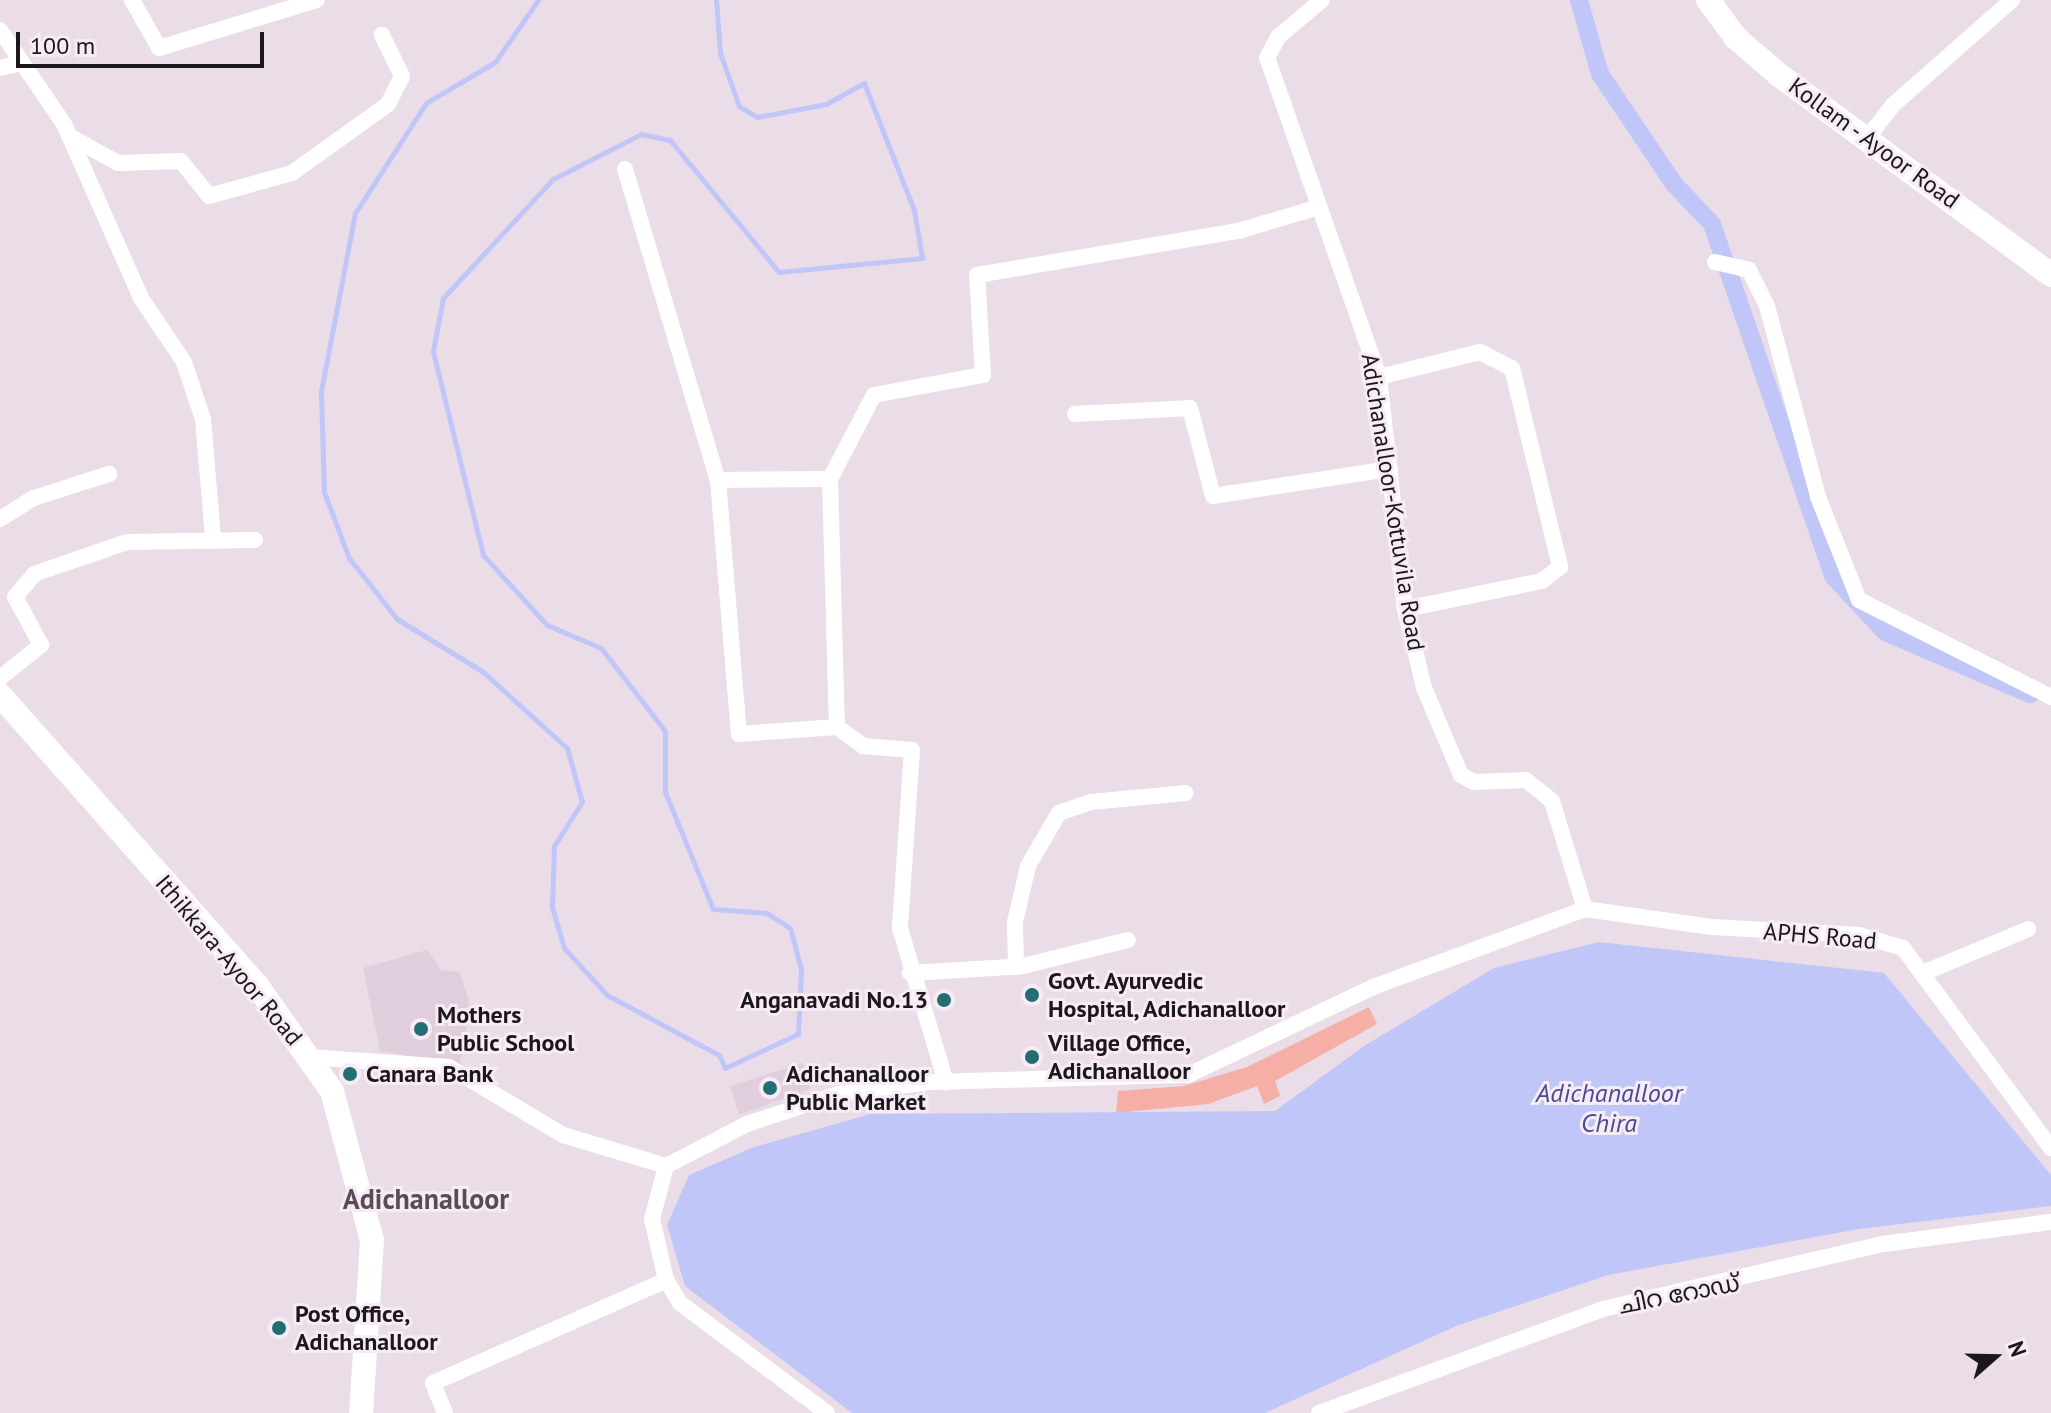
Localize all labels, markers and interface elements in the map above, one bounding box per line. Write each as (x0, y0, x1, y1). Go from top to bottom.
scale bar (20, 16, 268, 66)
text: 100 m (30, 30, 95, 61)
street label: Kollam - Ayoor Road (1781, 70, 1967, 216)
street label: Adichanalloor-Kottuvila Road (1355, 351, 1431, 653)
street label: Ithikkara-Ayoor Road (149, 869, 309, 1051)
street label: APHS Road (1762, 917, 1878, 955)
place label: Govt. Ayurvedic Hospital, Adichanalloor (1048, 967, 1288, 1023)
place label: Anganavadi No.13 (740, 986, 928, 1014)
marker: Govt. Ayurvedic Hospital, Adichanalloor (1023, 986, 1041, 1004)
marker: Anganavadi No.13 (935, 991, 953, 1009)
place label: Mothers Public School (437, 1001, 575, 1057)
marker: Mothers Public School (412, 1020, 430, 1038)
place label: Village Office, Adichanalloor (1048, 1029, 1191, 1085)
marker: Village Office, Adichanalloor (1023, 1048, 1041, 1066)
place label: Canara Bank (366, 1060, 493, 1088)
place label: Adichanalloor Public Market (786, 1060, 929, 1116)
marker: Canara Bank (341, 1065, 359, 1083)
water label: Adichanalloor Chira (1536, 1077, 1682, 1138)
marker: Adichanalloor Public Market (761, 1079, 779, 1097)
district label: Adichanalloor (343, 1182, 509, 1216)
street label: ചിറ റോഡ് (1616, 1268, 1742, 1320)
place label: Post Office, Adichanalloor (295, 1300, 438, 1356)
north arrow (1955, 1317, 2035, 1397)
marker: Post Office, Adichanalloor (270, 1319, 288, 1337)
text: N (2002, 1337, 2033, 1360)

